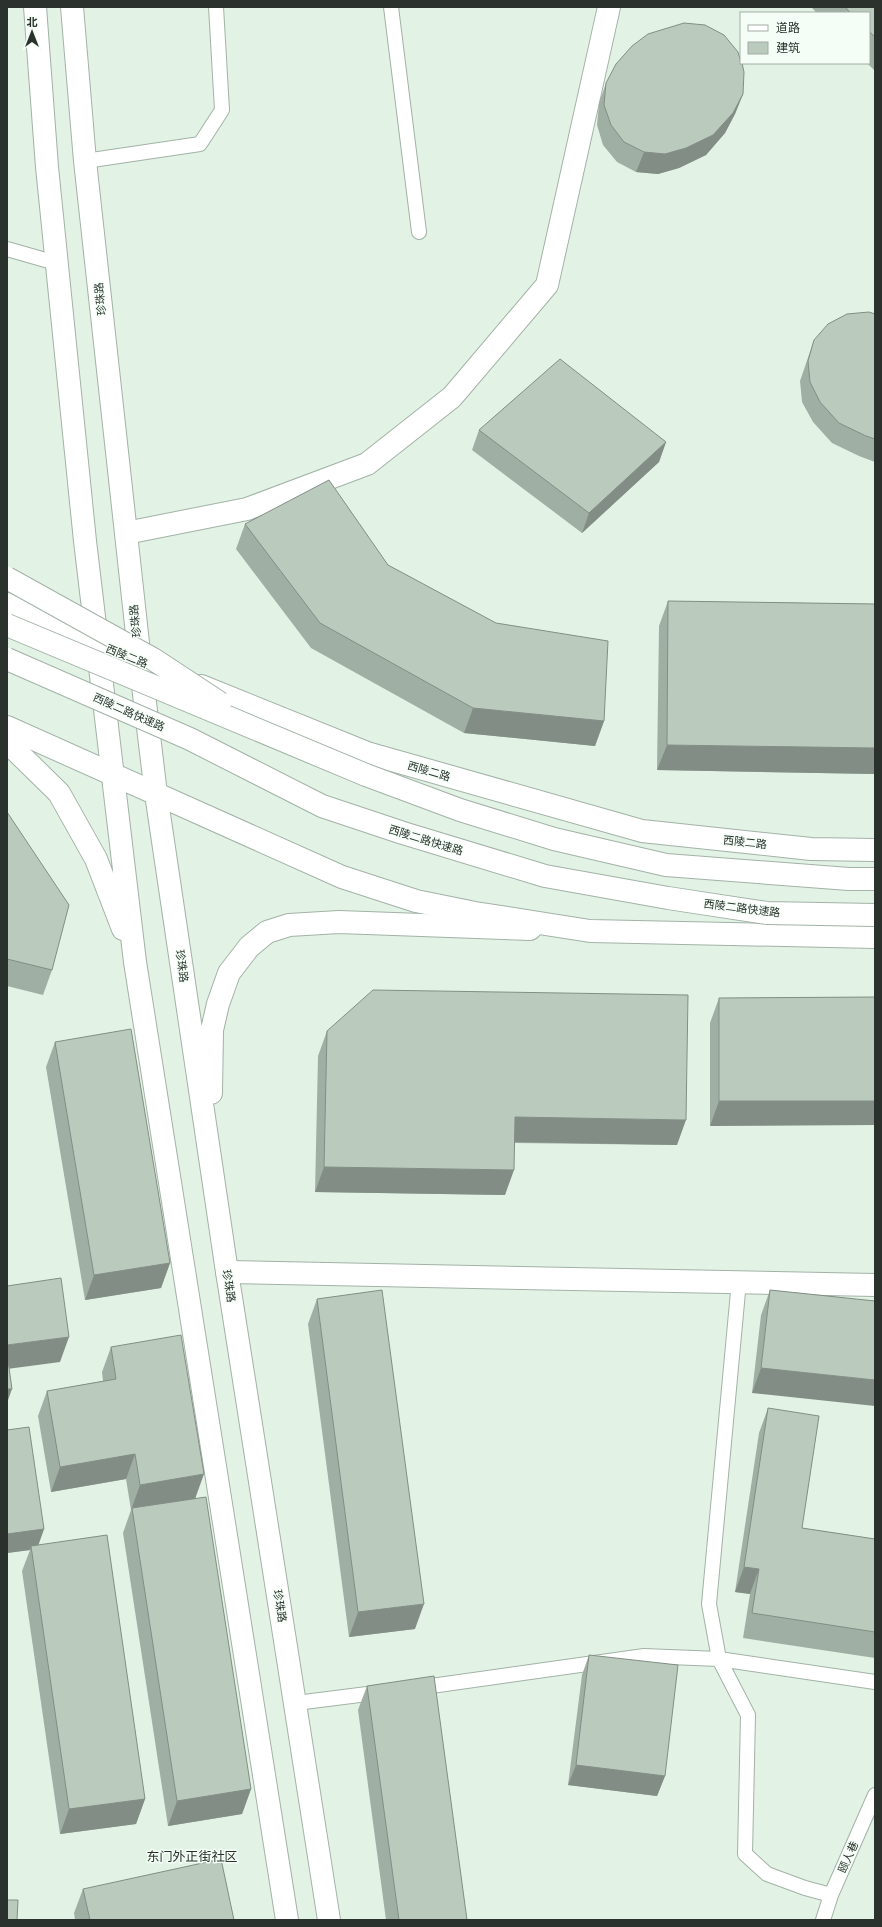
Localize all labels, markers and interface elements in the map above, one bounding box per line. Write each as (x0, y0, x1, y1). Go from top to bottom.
north arrow (12, 12, 52, 52)
legend (740, 12, 870, 64)
text: 北 (27, 15, 38, 29)
text: 道路 (776, 20, 800, 36)
text: 建筑 (776, 40, 800, 56)
street label: 珍珠路 (91, 282, 109, 316)
street label: 珍珠路 (126, 604, 144, 638)
street label: 西陵二路 (104, 641, 150, 671)
street label: 西陵二路快速路 (91, 690, 167, 734)
street label: 西陵二路 (406, 758, 452, 784)
street label: 西陵二路快速路 (387, 822, 465, 858)
street label: 西陵二路 (722, 833, 768, 851)
street label: 西陵二路快速路 (703, 896, 781, 920)
street label: 珍珠路 (173, 949, 191, 983)
street label: 珍珠路 (220, 1269, 238, 1303)
street label: 珍珠路 (271, 1589, 289, 1623)
street label: 颐人巷 (835, 1839, 861, 1875)
district label: 东门外正街社区 (146, 1848, 238, 1865)

